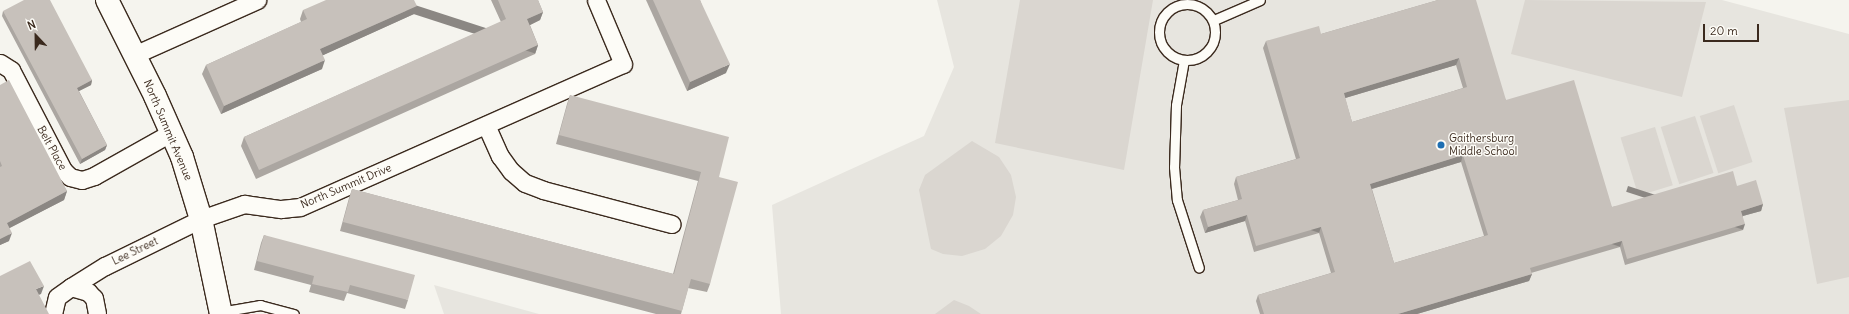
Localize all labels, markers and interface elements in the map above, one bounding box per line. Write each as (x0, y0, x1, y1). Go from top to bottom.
north arrow (16, 16, 56, 56)
scale bar (1705, 16, 1761, 42)
text: N (25, 17, 38, 33)
text: 20 m (1710, 23, 1738, 38)
street label: North Summit Avenue (141, 78, 195, 182)
street label: Belt Place (34, 124, 70, 172)
place label: Gaithersburg Middle School (1449, 132, 1517, 158)
marker: Gaithersburg Middle School (1436, 140, 1446, 150)
street label: North Summit Drive (299, 161, 393, 211)
street label: Lee Street (110, 234, 160, 268)

